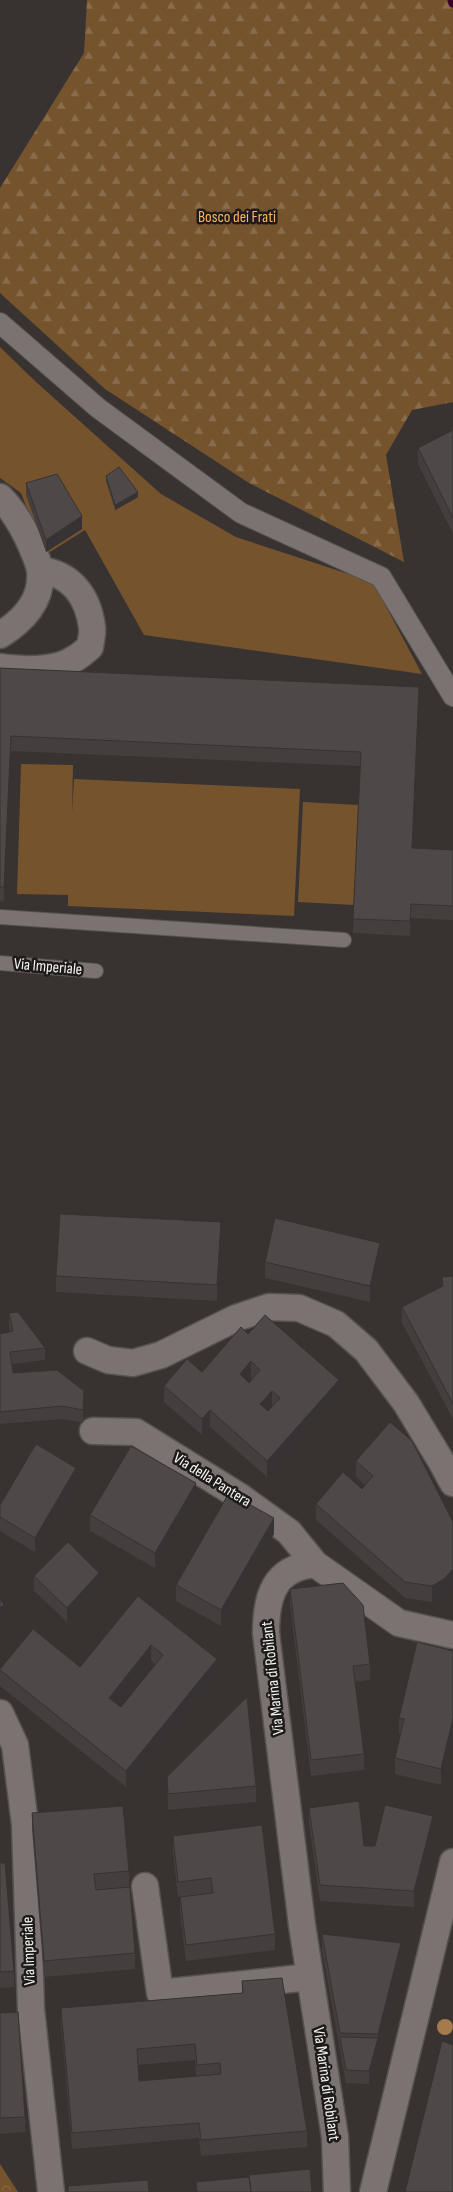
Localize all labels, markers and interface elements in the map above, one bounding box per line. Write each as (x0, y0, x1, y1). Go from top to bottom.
park label: Bosco dei Frati (198, 208, 276, 227)
street label: Via Imperiale (13, 955, 83, 979)
street label: Via della Pantera (170, 1449, 254, 1511)
street label: Via Marina di Robilant (258, 1620, 288, 1736)
street label: Via Imperiale (18, 1916, 40, 1986)
street label: Via Marina di Robilant (309, 2026, 343, 2142)

